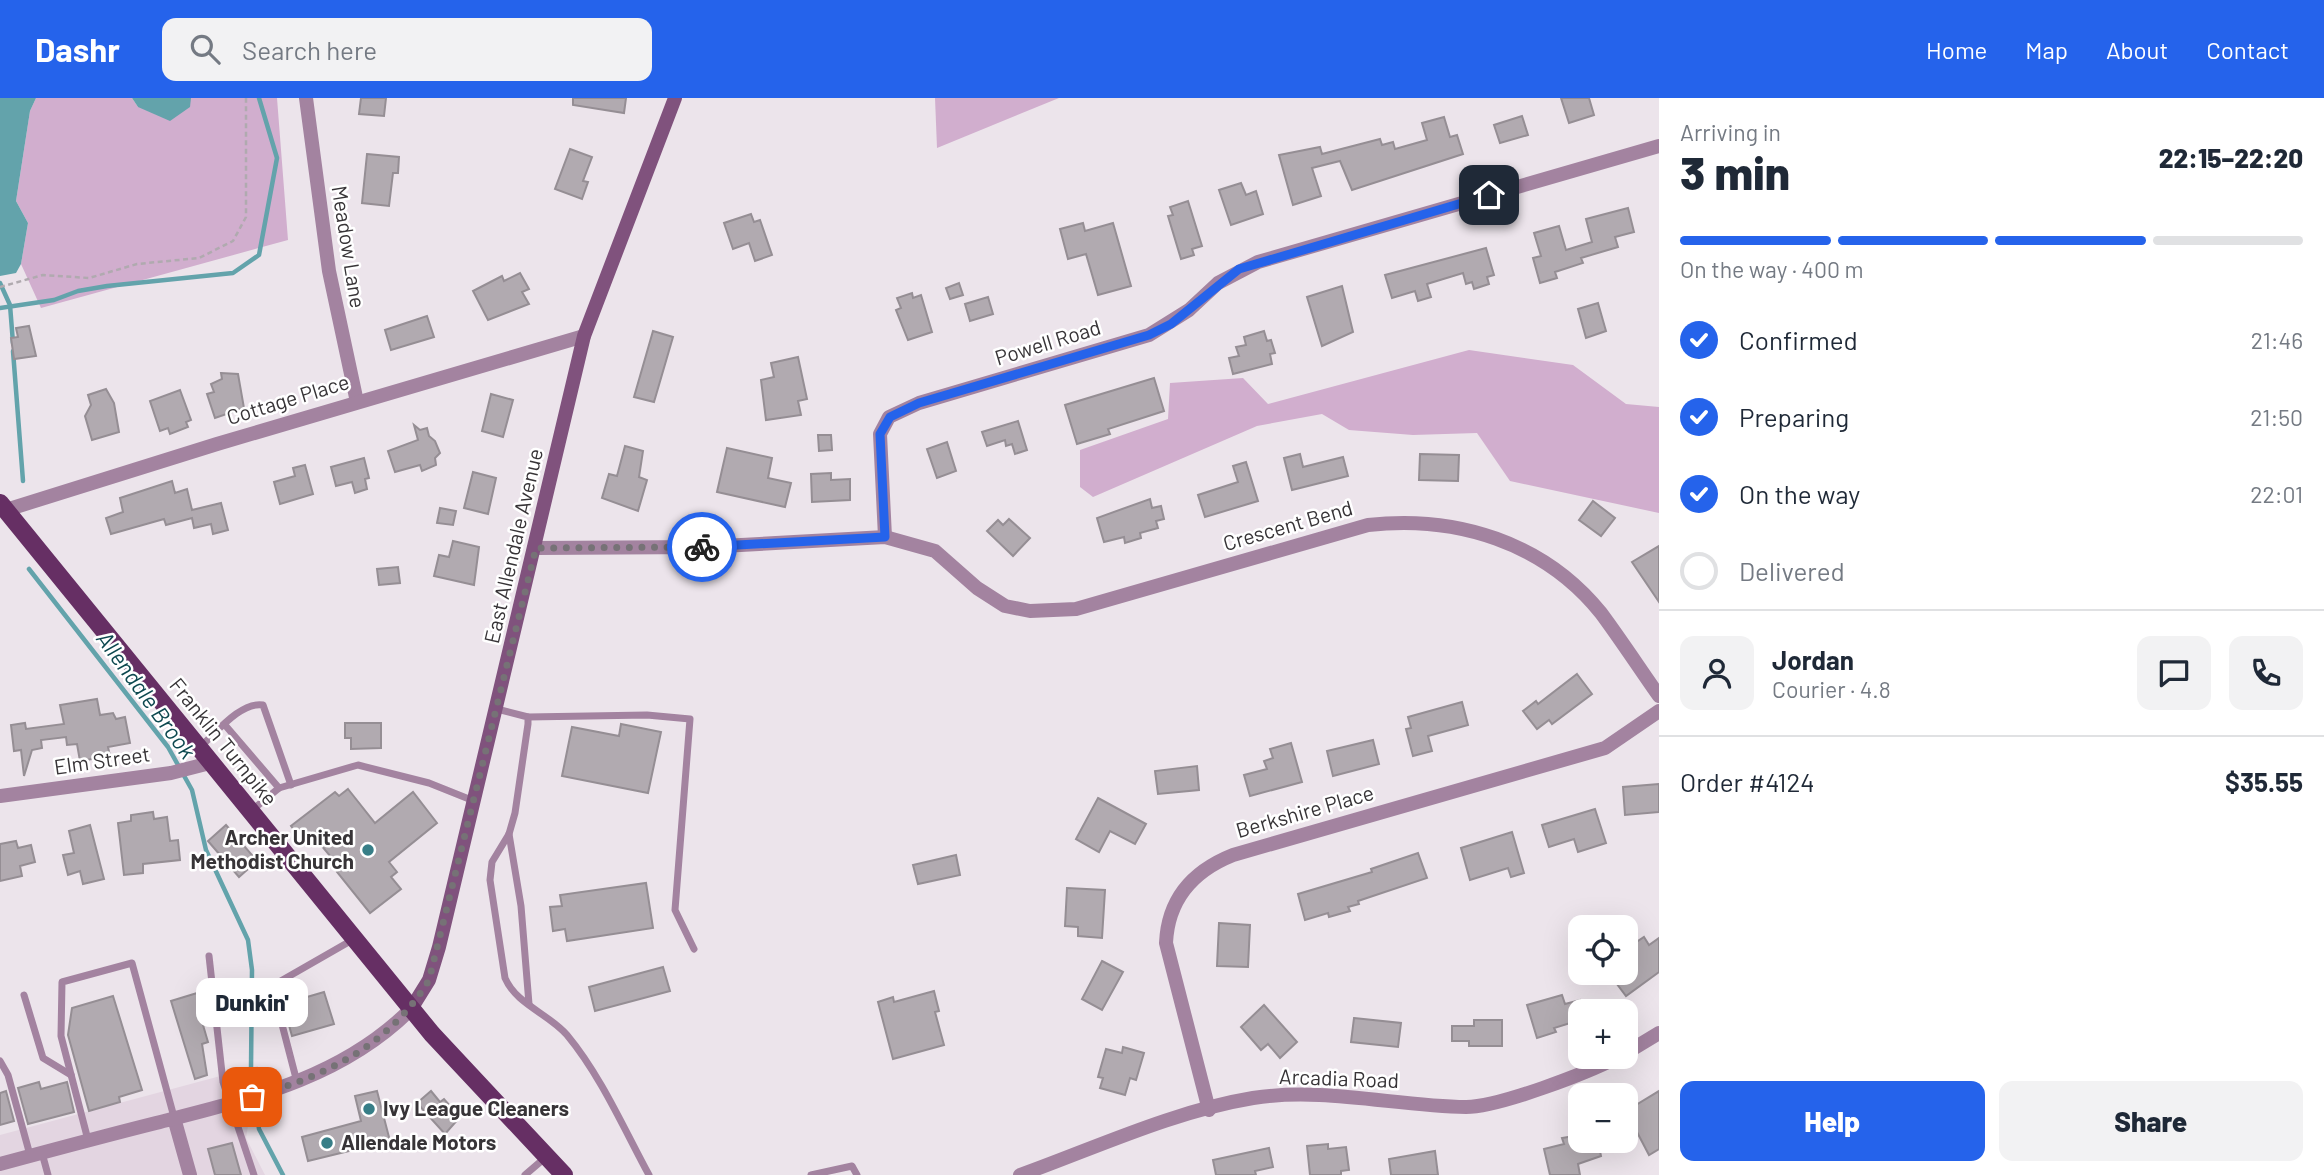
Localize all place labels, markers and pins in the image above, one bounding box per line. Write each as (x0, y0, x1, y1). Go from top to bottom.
pin (1459, 165, 1519, 225)
place label: Archer United Methodist Church (190, 824, 354, 873)
marker: Archer United Methodist Church (360, 842, 376, 858)
callout: Dunkin' (196, 978, 308, 1027)
pin (222, 1067, 282, 1127)
place label: Ivy League Cleaners (383, 1095, 569, 1120)
marker: Ivy League Cleaners (361, 1101, 377, 1117)
place label: Allendale Motors (341, 1129, 496, 1154)
marker: Allendale Motors (319, 1135, 335, 1151)

